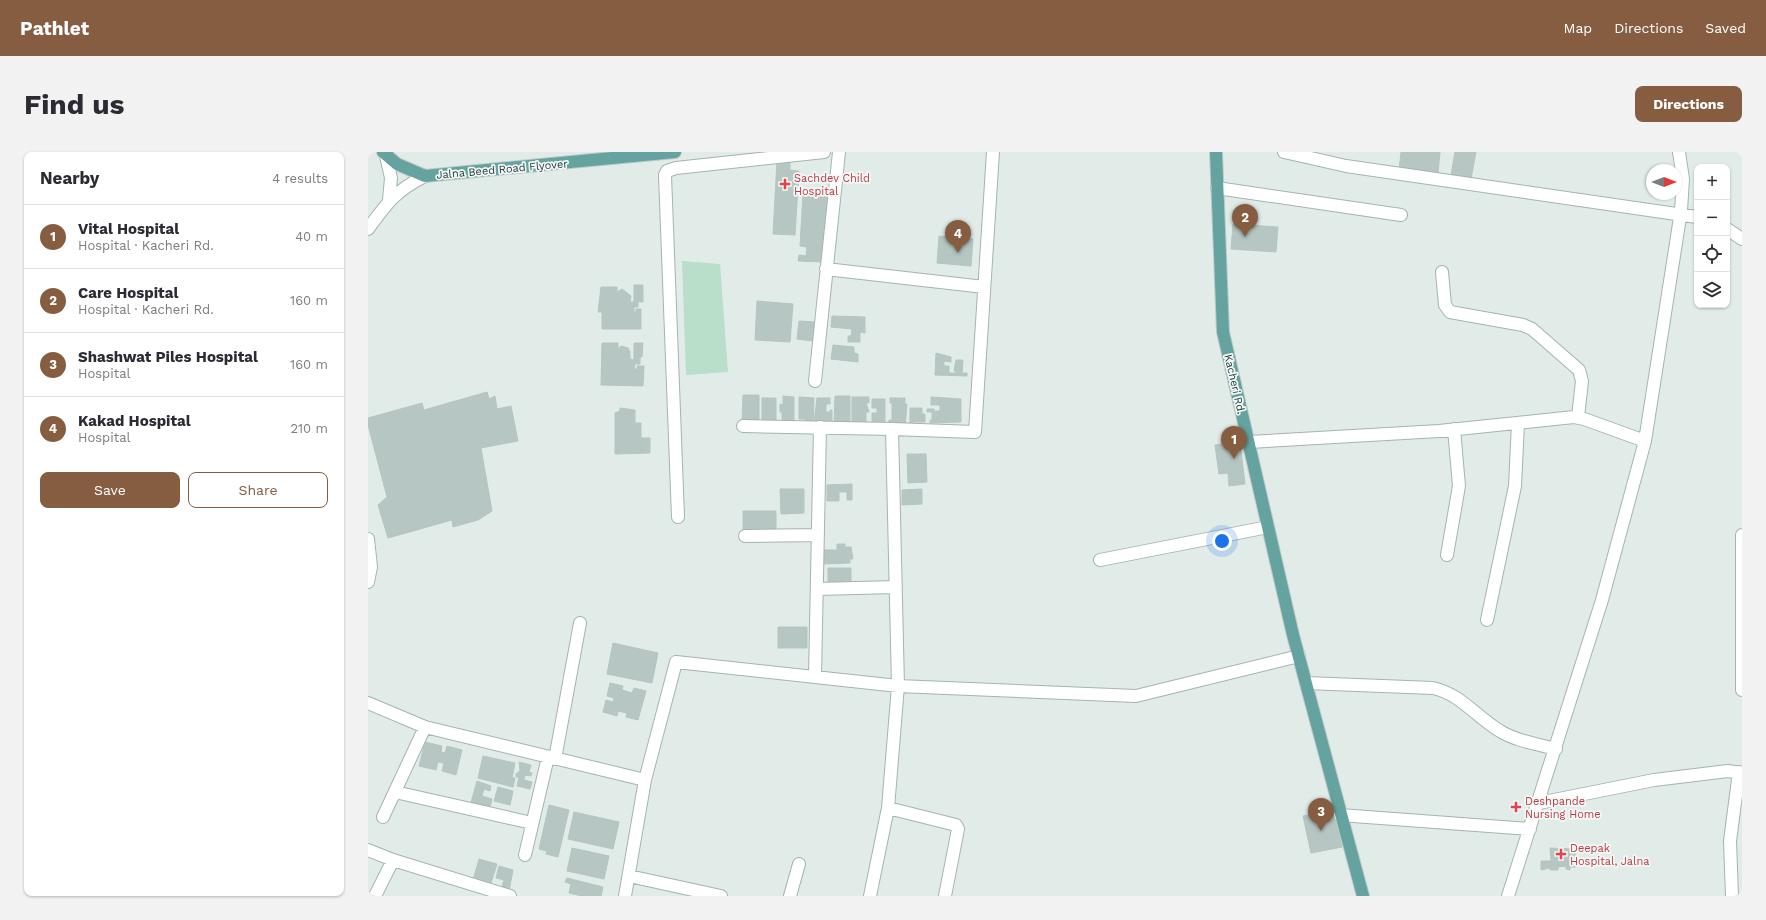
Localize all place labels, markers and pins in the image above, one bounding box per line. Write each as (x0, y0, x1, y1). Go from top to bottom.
place label: Sachdev Child Hospital (794, 172, 870, 198)
marker: Sachdev Child Hospital (779, 178, 791, 190)
pin: 2 (1232, 204, 1258, 237)
pin: 4 (945, 220, 971, 253)
pin: 1 (1221, 426, 1247, 459)
place label: Deshpande Nursing Home (1525, 795, 1601, 821)
pin: 3 (1308, 798, 1334, 831)
marker: Deshpande Nursing Home (1510, 801, 1522, 813)
place label: Deepak Hospital, Jalna (1570, 842, 1649, 868)
marker: Deepak Hospital, Jalna (1555, 848, 1567, 860)

